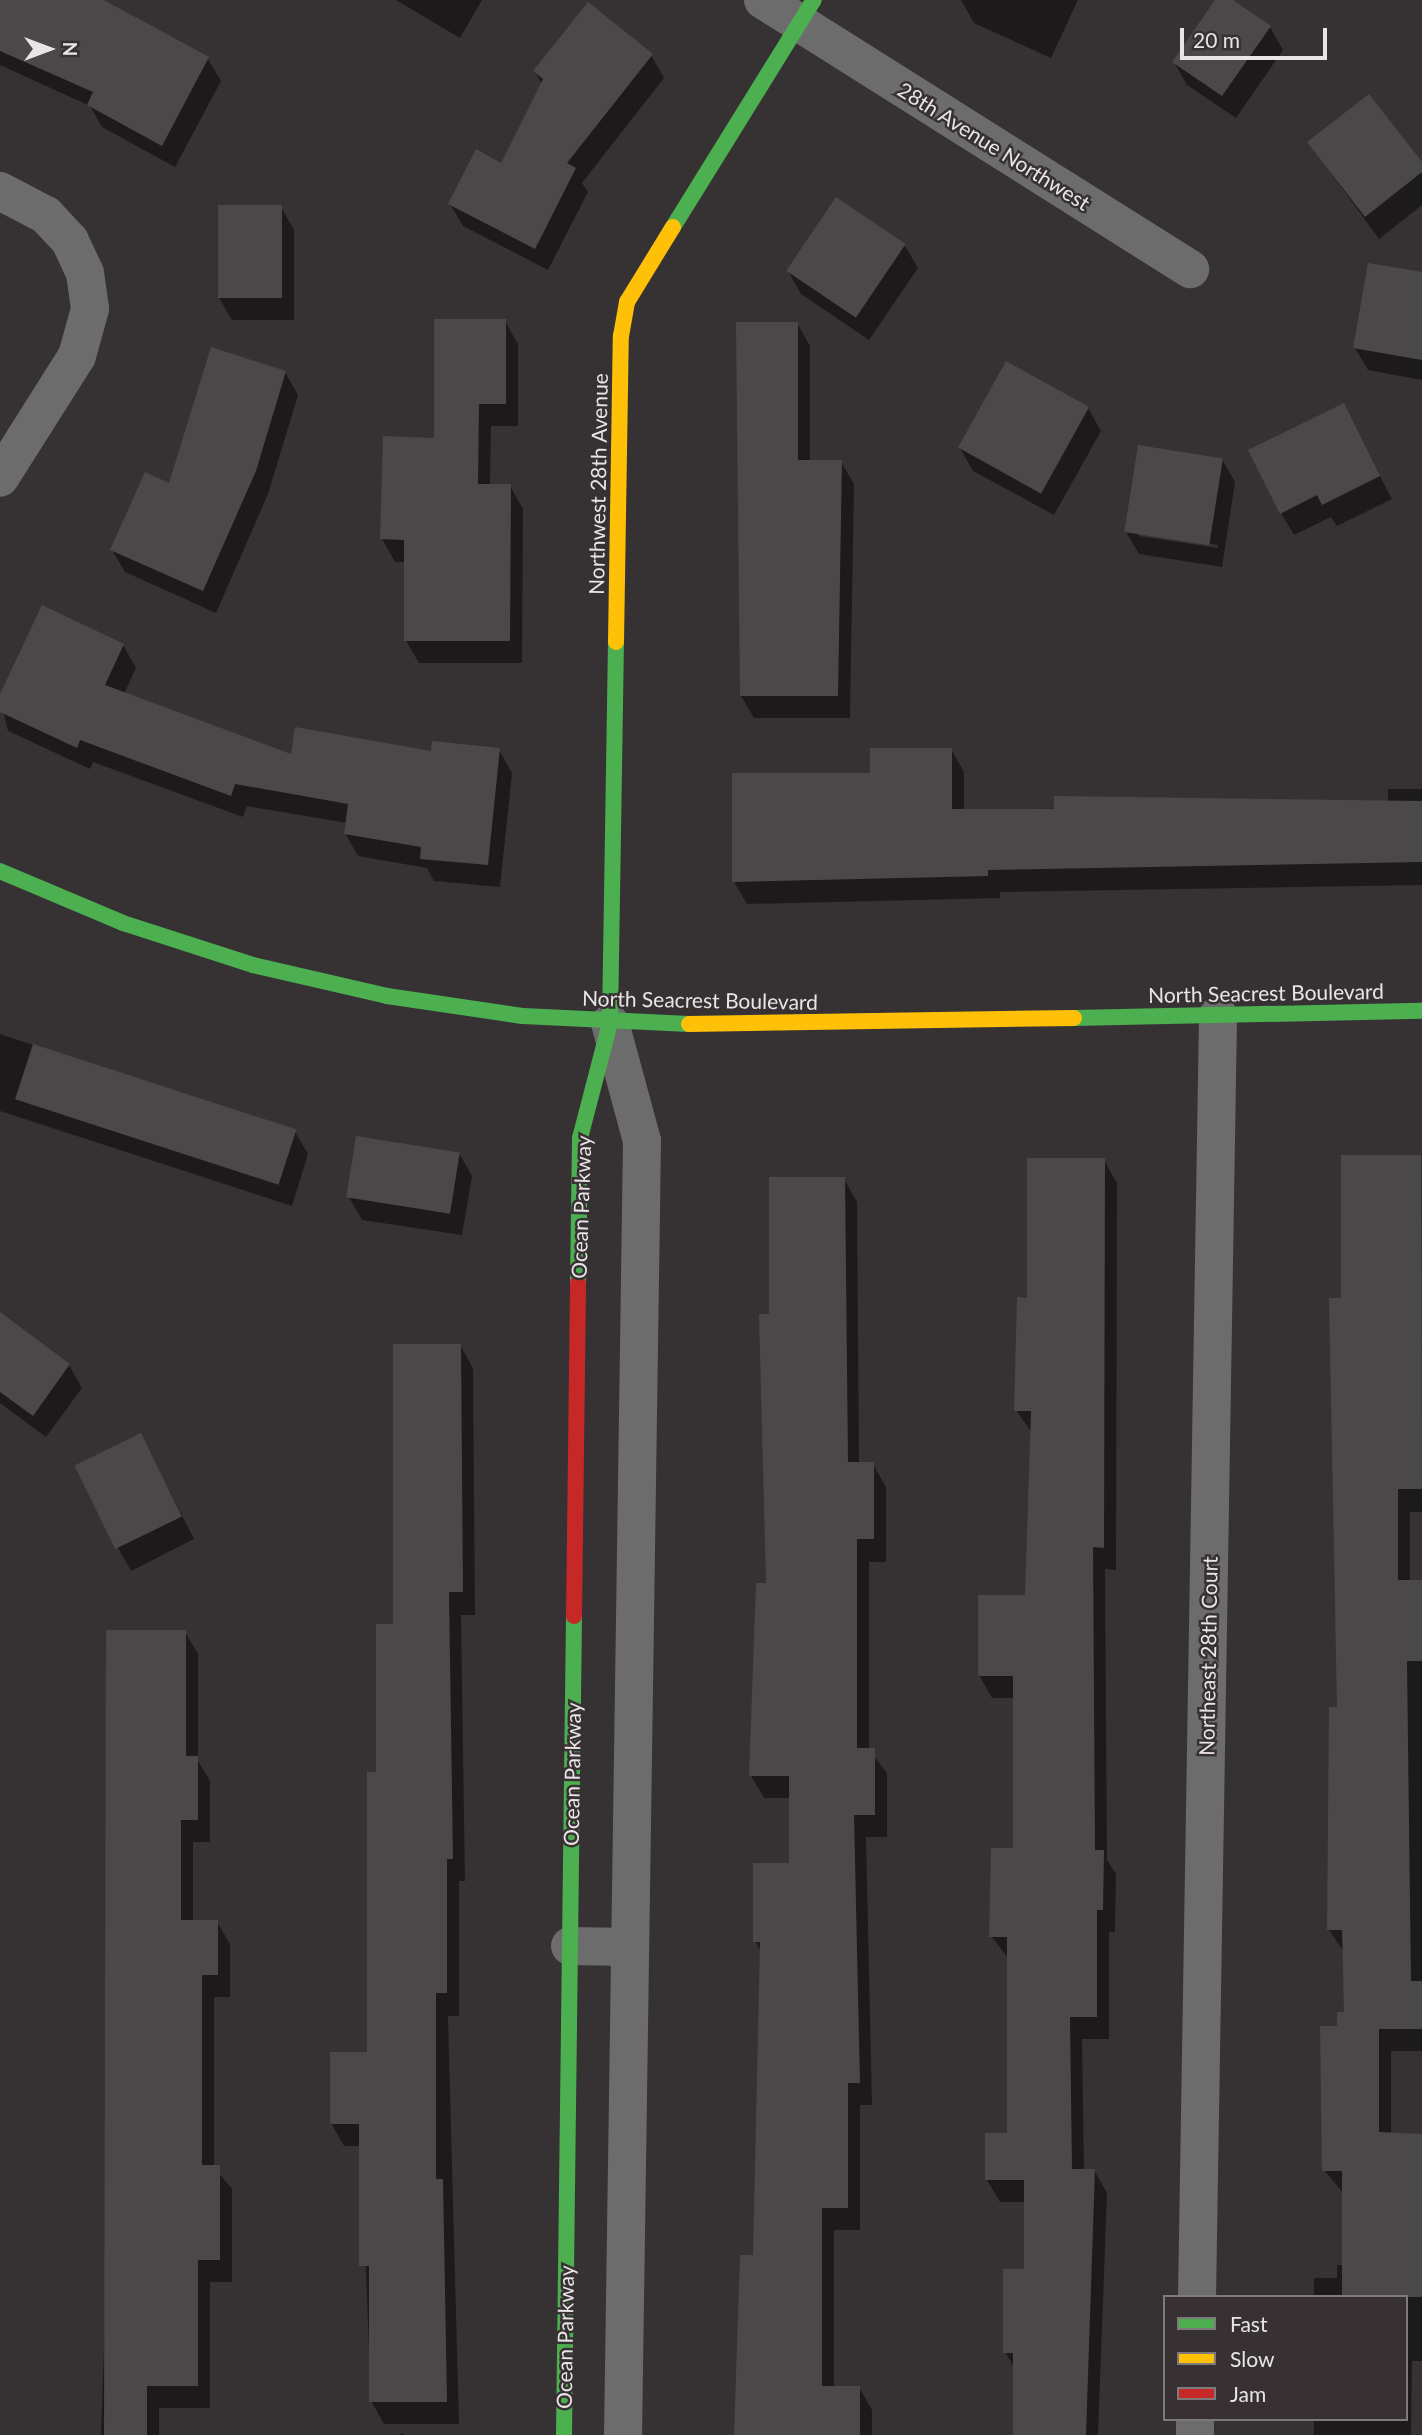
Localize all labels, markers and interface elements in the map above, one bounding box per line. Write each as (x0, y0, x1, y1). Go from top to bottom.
north arrow (14, 14, 84, 84)
scale bar (1184, 14, 1331, 58)
text: 20 m (1193, 27, 1240, 52)
text: N (59, 42, 82, 56)
street label: 28th Avenue Northwest (893, 76, 1095, 216)
street label: Northwest 28th Avenue (583, 373, 613, 595)
street label: North Seacrest Boulevard (1148, 978, 1384, 1008)
street label: North Seacrest Boulevard (582, 985, 818, 1015)
street label: Ocean Parkway (566, 1135, 596, 1279)
street label: Northeast 28th Court (1194, 1556, 1222, 1756)
street label: Ocean Parkway (558, 1702, 586, 1846)
street label: Ocean Parkway (551, 2265, 579, 2409)
legend (1163, 2295, 1408, 2421)
text: Fast (1230, 2311, 1267, 2336)
text: Slow (1230, 2346, 1274, 2371)
text: Jam (1230, 2381, 1266, 2406)

